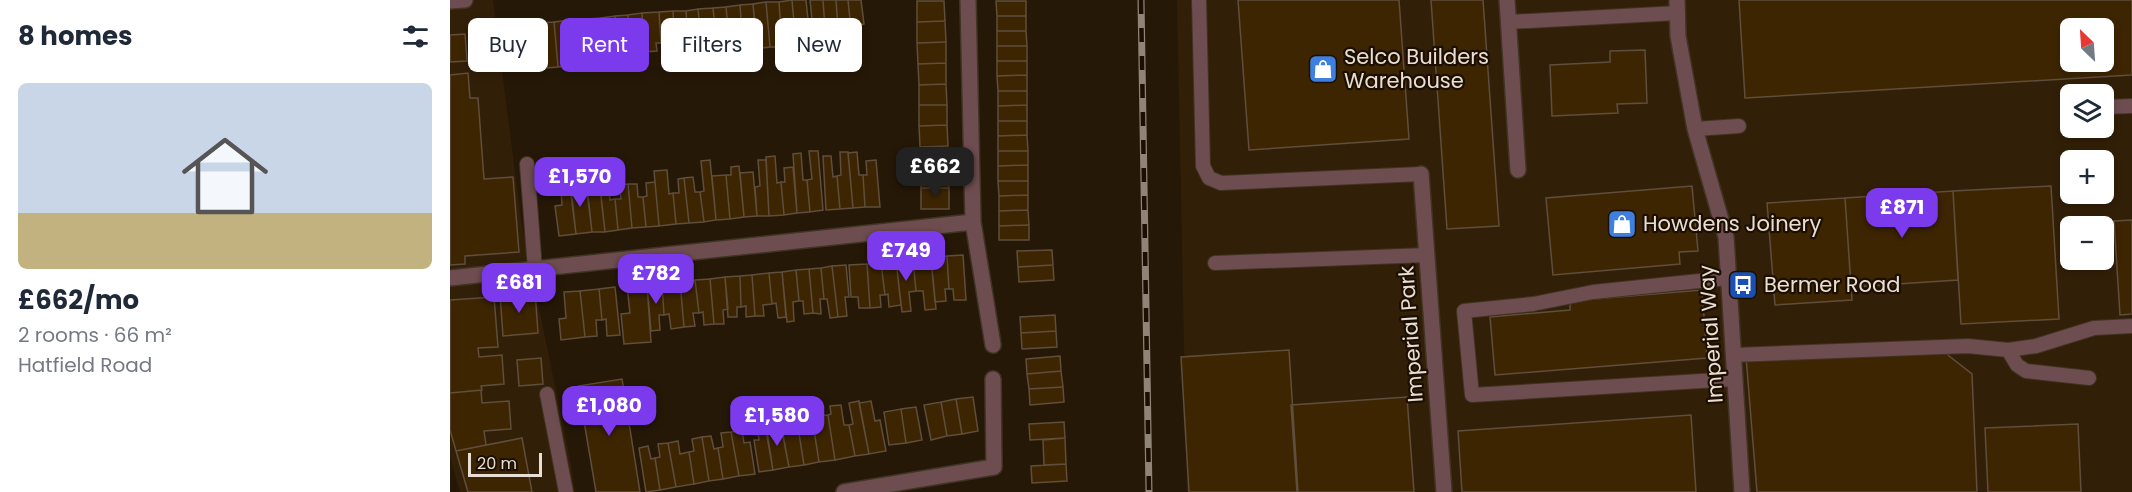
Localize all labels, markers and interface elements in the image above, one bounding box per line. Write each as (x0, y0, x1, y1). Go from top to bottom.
text: 8 homes (18, 18, 133, 54)
chip: Buy (468, 18, 548, 72)
chip: Rent (560, 18, 649, 72)
chip: Filters (661, 18, 763, 72)
chip: New (775, 18, 862, 72)
north arrow (2060, 18, 2114, 72)
map controls (2060, 18, 2114, 270)
icon: filters (399, 20, 432, 53)
place label: Selco Builders Warehouse (1344, 42, 1489, 95)
shop icon: Selco Builders Warehouse (1307, 53, 1339, 85)
button: layers (2060, 84, 2114, 138)
icon: home (171, 122, 279, 230)
pin: £662 (899, 147, 971, 198)
button: + (2060, 150, 2114, 204)
text: £662 (910, 152, 960, 180)
pin: £1,570 (531, 157, 629, 208)
text: £1,570 (548, 162, 612, 190)
pin: £871 (1866, 188, 1938, 239)
text: £871 (1880, 193, 1924, 221)
shop icon: Howdens Joinery (1606, 208, 1638, 240)
place label: Howdens Joinery (1643, 209, 1821, 238)
button: − (2060, 216, 2114, 270)
pin: £749 (870, 231, 942, 282)
text: £749 (881, 236, 931, 264)
pin: £782 (620, 254, 692, 305)
text: £782 (632, 259, 680, 287)
pin: £681 (483, 263, 555, 314)
street label: Imperial Way (1691, 264, 1730, 404)
street label: Imperial Park (1391, 265, 1430, 403)
text: £681 (496, 268, 542, 296)
bus stop icon: Bermer Road (1727, 269, 1759, 301)
place label: Bermer Road (1764, 270, 1900, 299)
text: £662/mo (18, 282, 139, 318)
text: 2 rooms · 66 m² (18, 321, 172, 349)
text: Hatfield Road (18, 351, 152, 379)
pin: £1,080 (560, 386, 658, 437)
text: £1,080 (576, 391, 642, 419)
pin: £1,580 (728, 396, 826, 447)
text: £1,580 (744, 401, 810, 429)
scale bar (468, 450, 542, 478)
text: 20 m (477, 452, 517, 475)

